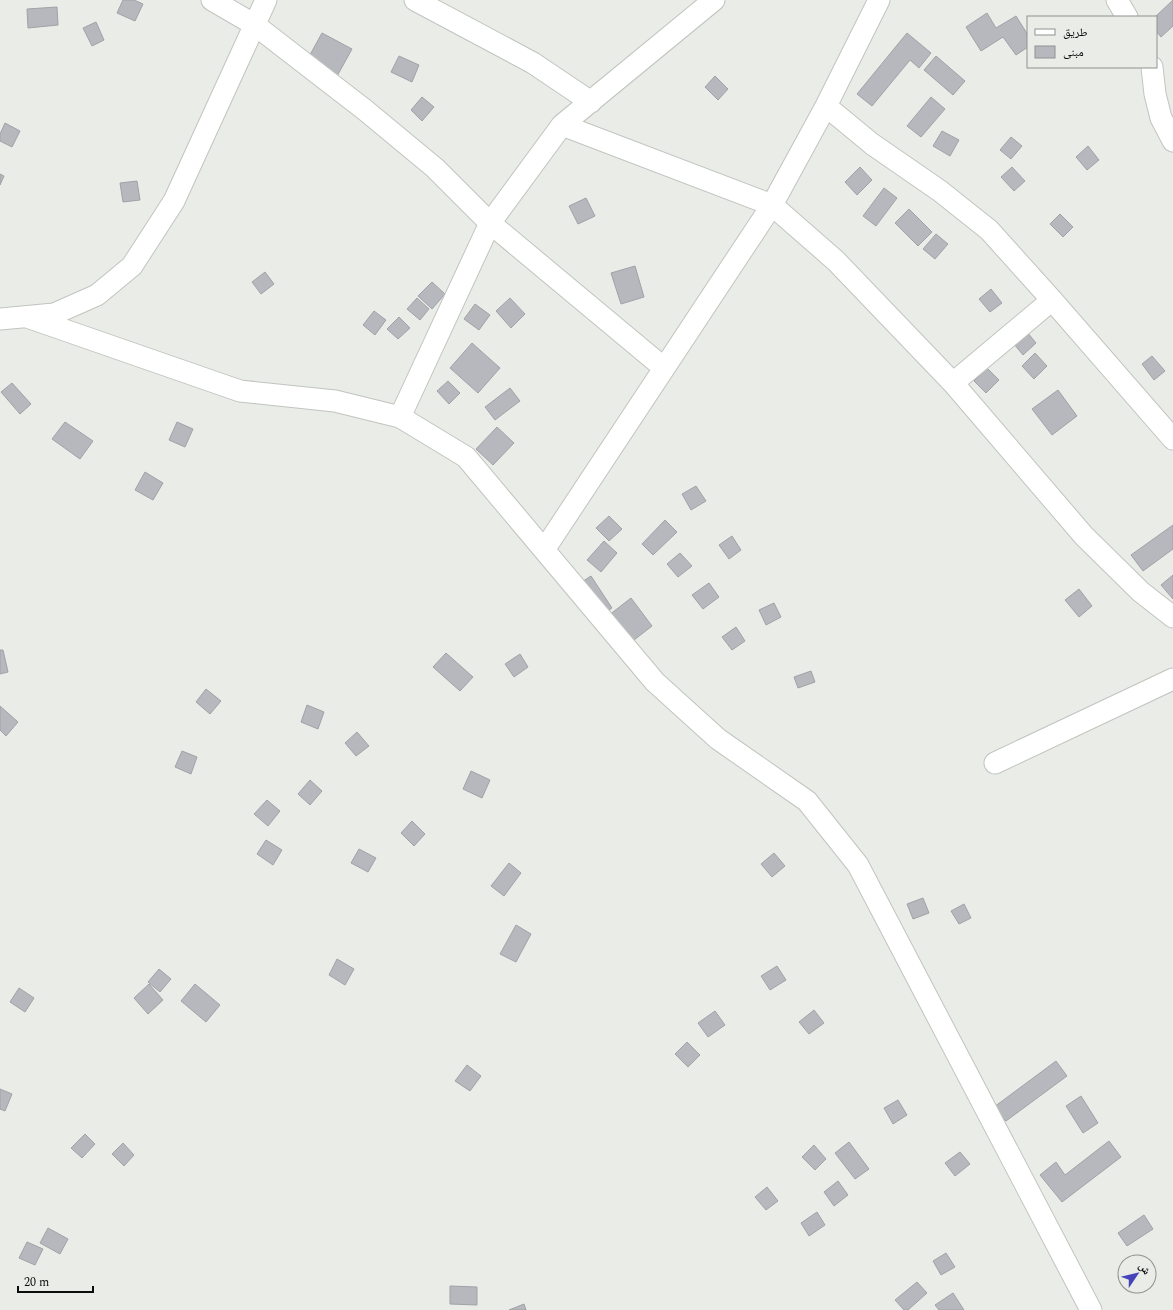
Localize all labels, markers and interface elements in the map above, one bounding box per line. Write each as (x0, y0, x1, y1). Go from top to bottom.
legend (1027, 16, 1157, 68)
text: طريق (1063, 23, 1088, 42)
text: مبنى (1063, 43, 1084, 62)
north arrow (1117, 1254, 1157, 1294)
text: ش (1134, 1259, 1155, 1278)
scale bar (18, 1268, 93, 1294)
text: 20 m (24, 1273, 49, 1292)

